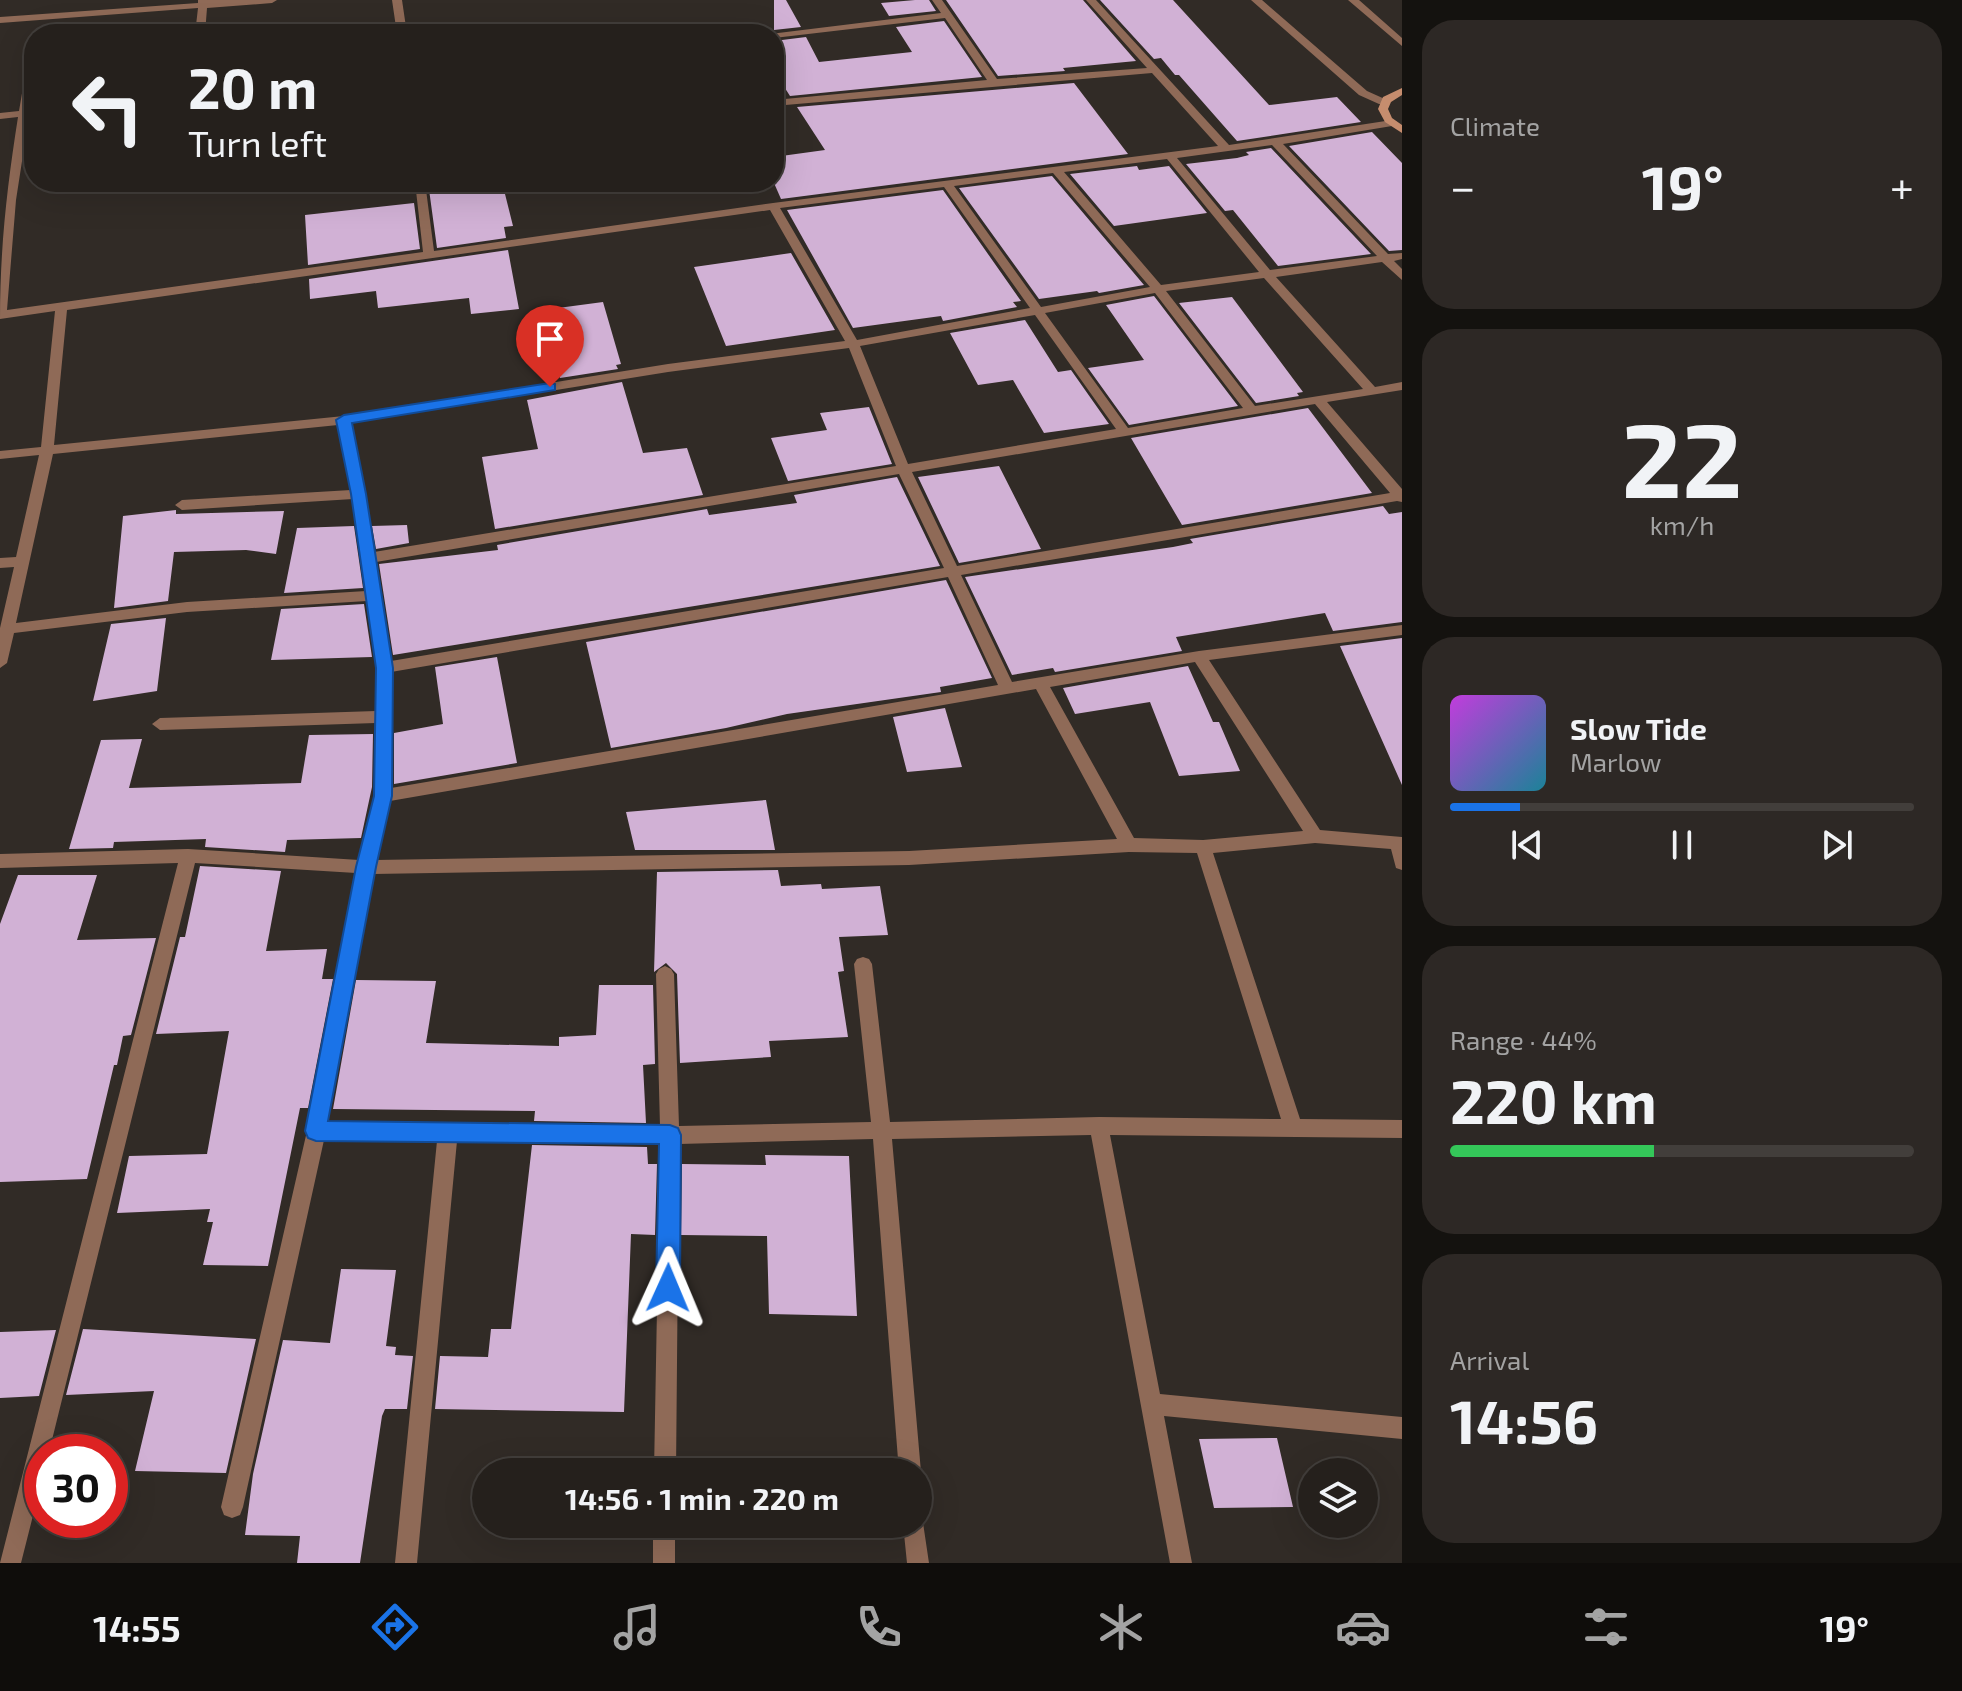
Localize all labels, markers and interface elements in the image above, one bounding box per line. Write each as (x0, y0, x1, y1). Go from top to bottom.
text: 20 m (188, 53, 317, 120)
icon: left (56, 56, 160, 160)
text: Climate (1450, 110, 1540, 141)
text: Turn left (188, 121, 327, 164)
text: 19° (1642, 150, 1724, 222)
text: − (1450, 159, 1476, 212)
text: + (1890, 159, 1914, 212)
pin (516, 305, 584, 387)
icon: arrive (528, 317, 572, 361)
text: 22 (1622, 394, 1742, 519)
text: km/h (1650, 509, 1714, 540)
text: Slow Tide (1570, 710, 1707, 746)
text: Marlow (1570, 746, 1661, 777)
icon: previous (1505, 823, 1549, 867)
icon: pause (1660, 823, 1704, 867)
icon: next (1815, 823, 1859, 867)
text: Range · 44% (1450, 1024, 1597, 1055)
text: 220 km (1450, 1064, 1657, 1136)
position arrow (626, 1246, 710, 1330)
text: Arrival (1450, 1344, 1529, 1375)
text: 14:56 (1450, 1384, 1598, 1456)
speed limit sign: 30 (24, 1434, 128, 1538)
map controls (1298, 1458, 1378, 1538)
button: layers (1298, 1458, 1378, 1538)
text: 14:56 · 1 min · 220 m (565, 1480, 839, 1516)
icon: directions (367, 1599, 423, 1655)
icon: music (609, 1599, 665, 1655)
icon: phone (851, 1599, 907, 1655)
icon: climate (1093, 1599, 1149, 1655)
icon: car (1335, 1599, 1391, 1655)
icon: filters (1578, 1599, 1634, 1655)
text: 14:55 (93, 1606, 181, 1649)
text: 19° (1820, 1606, 1869, 1649)

